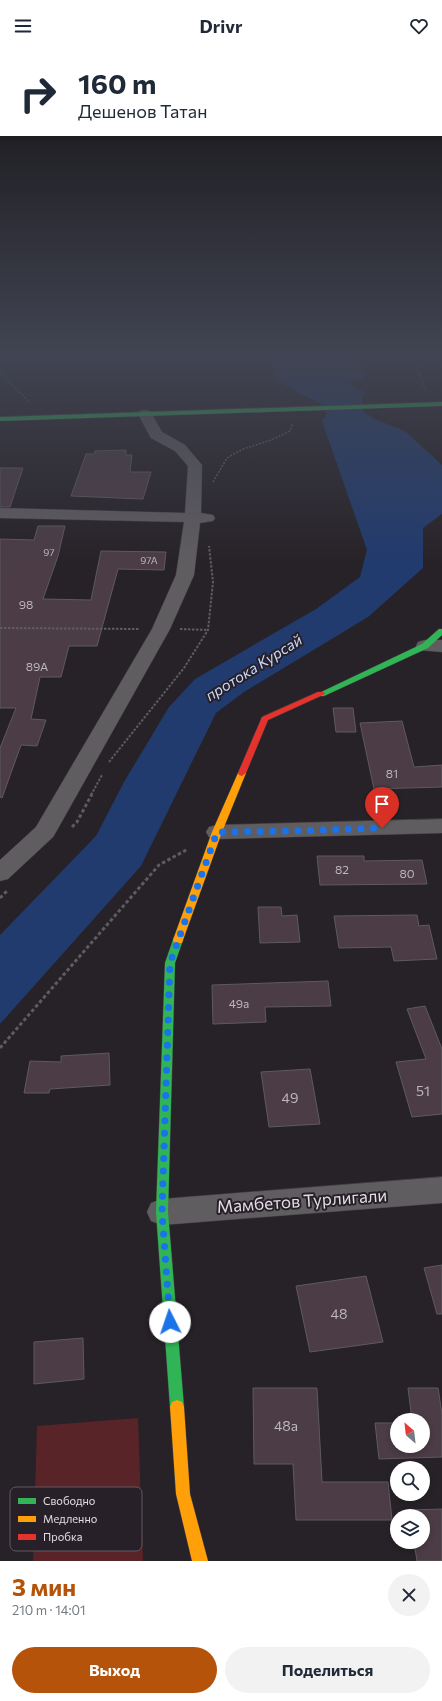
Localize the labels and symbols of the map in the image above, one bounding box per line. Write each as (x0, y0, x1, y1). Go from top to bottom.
house number: 97 (43, 546, 55, 558)
house number: 97А (140, 554, 158, 566)
house number: 98 (19, 597, 33, 611)
water label: протока Курсай (202, 630, 305, 704)
house number: 89А (26, 659, 48, 673)
house number: 81 (386, 766, 398, 780)
pin (365, 787, 399, 828)
house number: 82 (335, 862, 349, 876)
house number: 80 (399, 866, 415, 880)
house number: 49а (229, 996, 249, 1010)
house number: 51 (416, 1082, 430, 1099)
house number: 49 (282, 1089, 298, 1106)
street label: Мамбетов Турлигали (216, 1184, 388, 1217)
position arrow (149, 1301, 191, 1343)
house number: 48 (331, 1305, 347, 1322)
north arrow (390, 1413, 430, 1453)
house number: 48а (274, 1417, 298, 1434)
legend (10, 1487, 142, 1551)
text: Свободно (43, 1494, 96, 1507)
text: Медленно (43, 1512, 98, 1525)
text: Пробка (43, 1530, 82, 1543)

